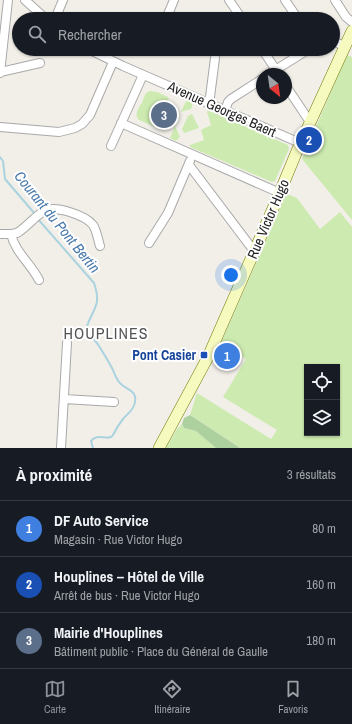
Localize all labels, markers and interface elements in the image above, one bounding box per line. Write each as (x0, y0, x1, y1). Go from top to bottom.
search box (12, 12, 340, 56)
icon: search (26, 23, 48, 45)
text: Rechercher (58, 24, 122, 45)
north arrow (256, 68, 292, 104)
street label: Avenue Georges Baert (164, 77, 279, 141)
pin: 3 (151, 100, 177, 130)
pin: 2 (296, 125, 322, 155)
water label: Courant du Pont Bertin (10, 166, 105, 277)
street label: Rue Victor Hugo (243, 177, 293, 261)
your location (221, 265, 241, 285)
district label: HOUPLINES (64, 322, 148, 344)
pin: 1 (214, 341, 240, 371)
place label: Pont Casier (132, 346, 197, 364)
marker: Pont Casier (199, 350, 209, 360)
map controls (304, 364, 340, 436)
button: locate (304, 364, 340, 400)
button: layers (304, 400, 340, 436)
text: À proximité (16, 463, 92, 486)
text: 3 résultats (287, 466, 336, 483)
text: DF Auto Service (54, 510, 149, 531)
text: 1 (26, 520, 32, 537)
text: 80 m (312, 520, 336, 537)
text: Magasin · Rue Victor Hugo (54, 531, 182, 548)
text: Houplines – Hôtel de Ville (54, 566, 204, 587)
text: 2 (26, 576, 32, 593)
text: 160 m (306, 576, 336, 593)
text: Arrêt de bus · Rue Victor Hugo (54, 587, 200, 604)
text: Mairie d'Houplines (54, 622, 163, 643)
text: 3 (26, 632, 32, 649)
text: 180 m (306, 632, 336, 649)
text: Bâtiment public · Place du Général de Gaulle (54, 643, 268, 660)
tab: Carte (44, 678, 66, 716)
tab: Itinéraire (154, 678, 190, 716)
tab: Favoris (278, 678, 308, 716)

